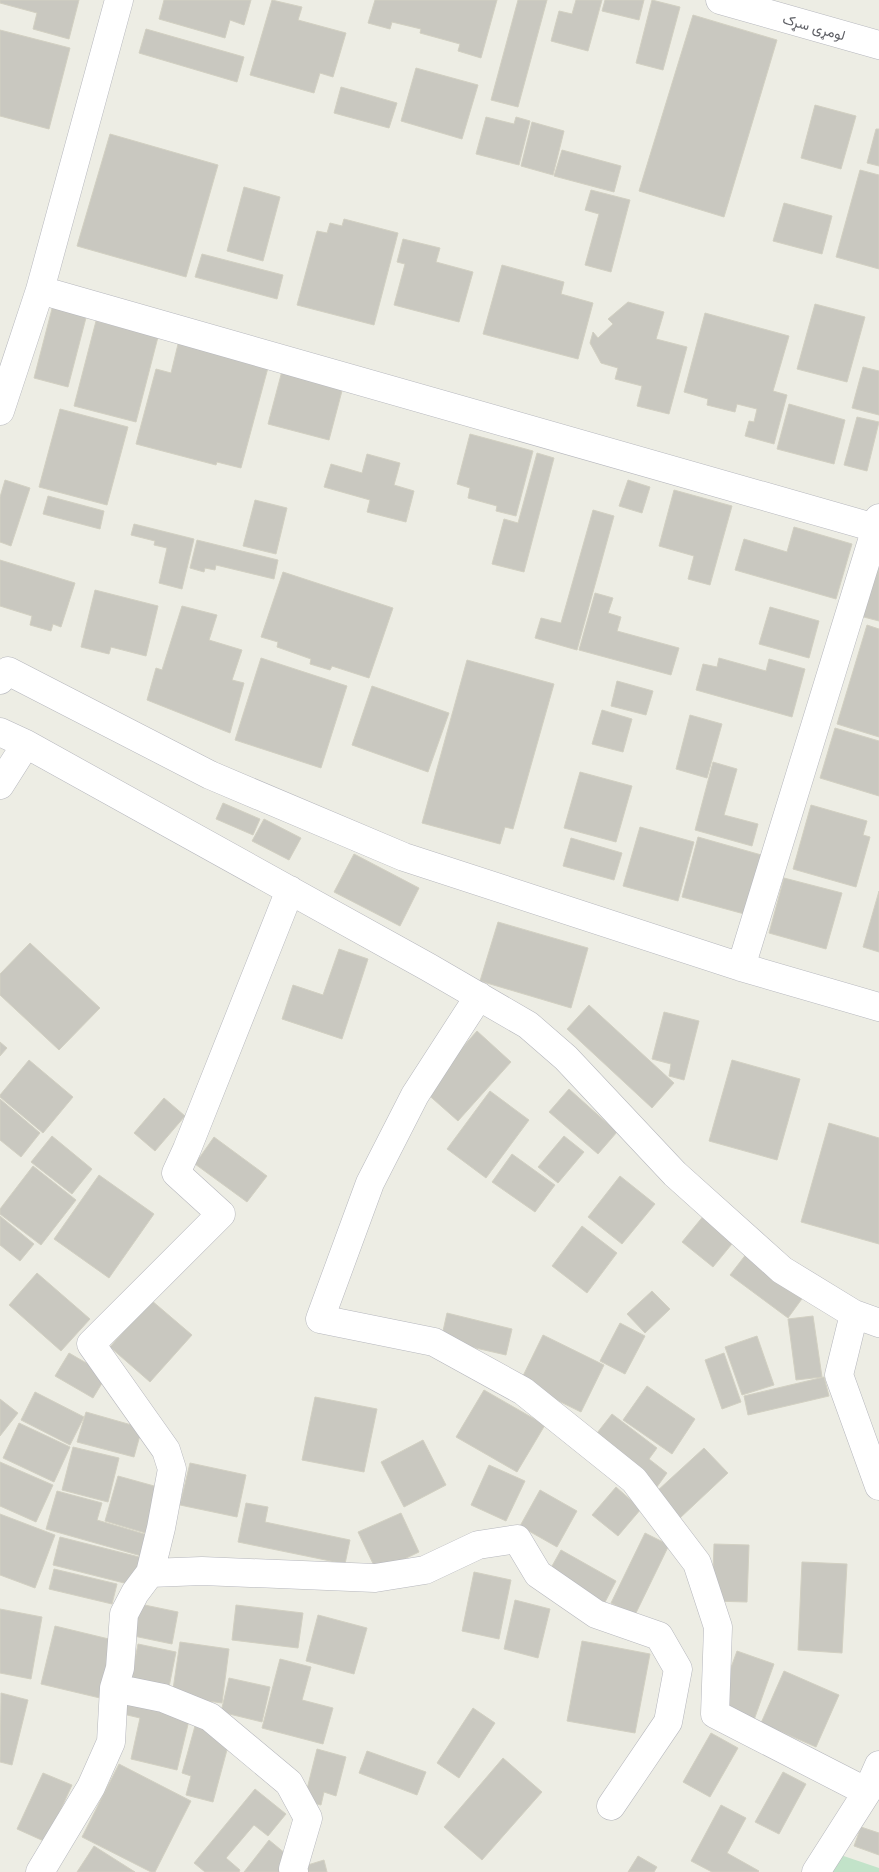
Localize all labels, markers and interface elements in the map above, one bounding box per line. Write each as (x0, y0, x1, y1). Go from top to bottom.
street label: لومړی سړک (780, 10, 847, 45)

